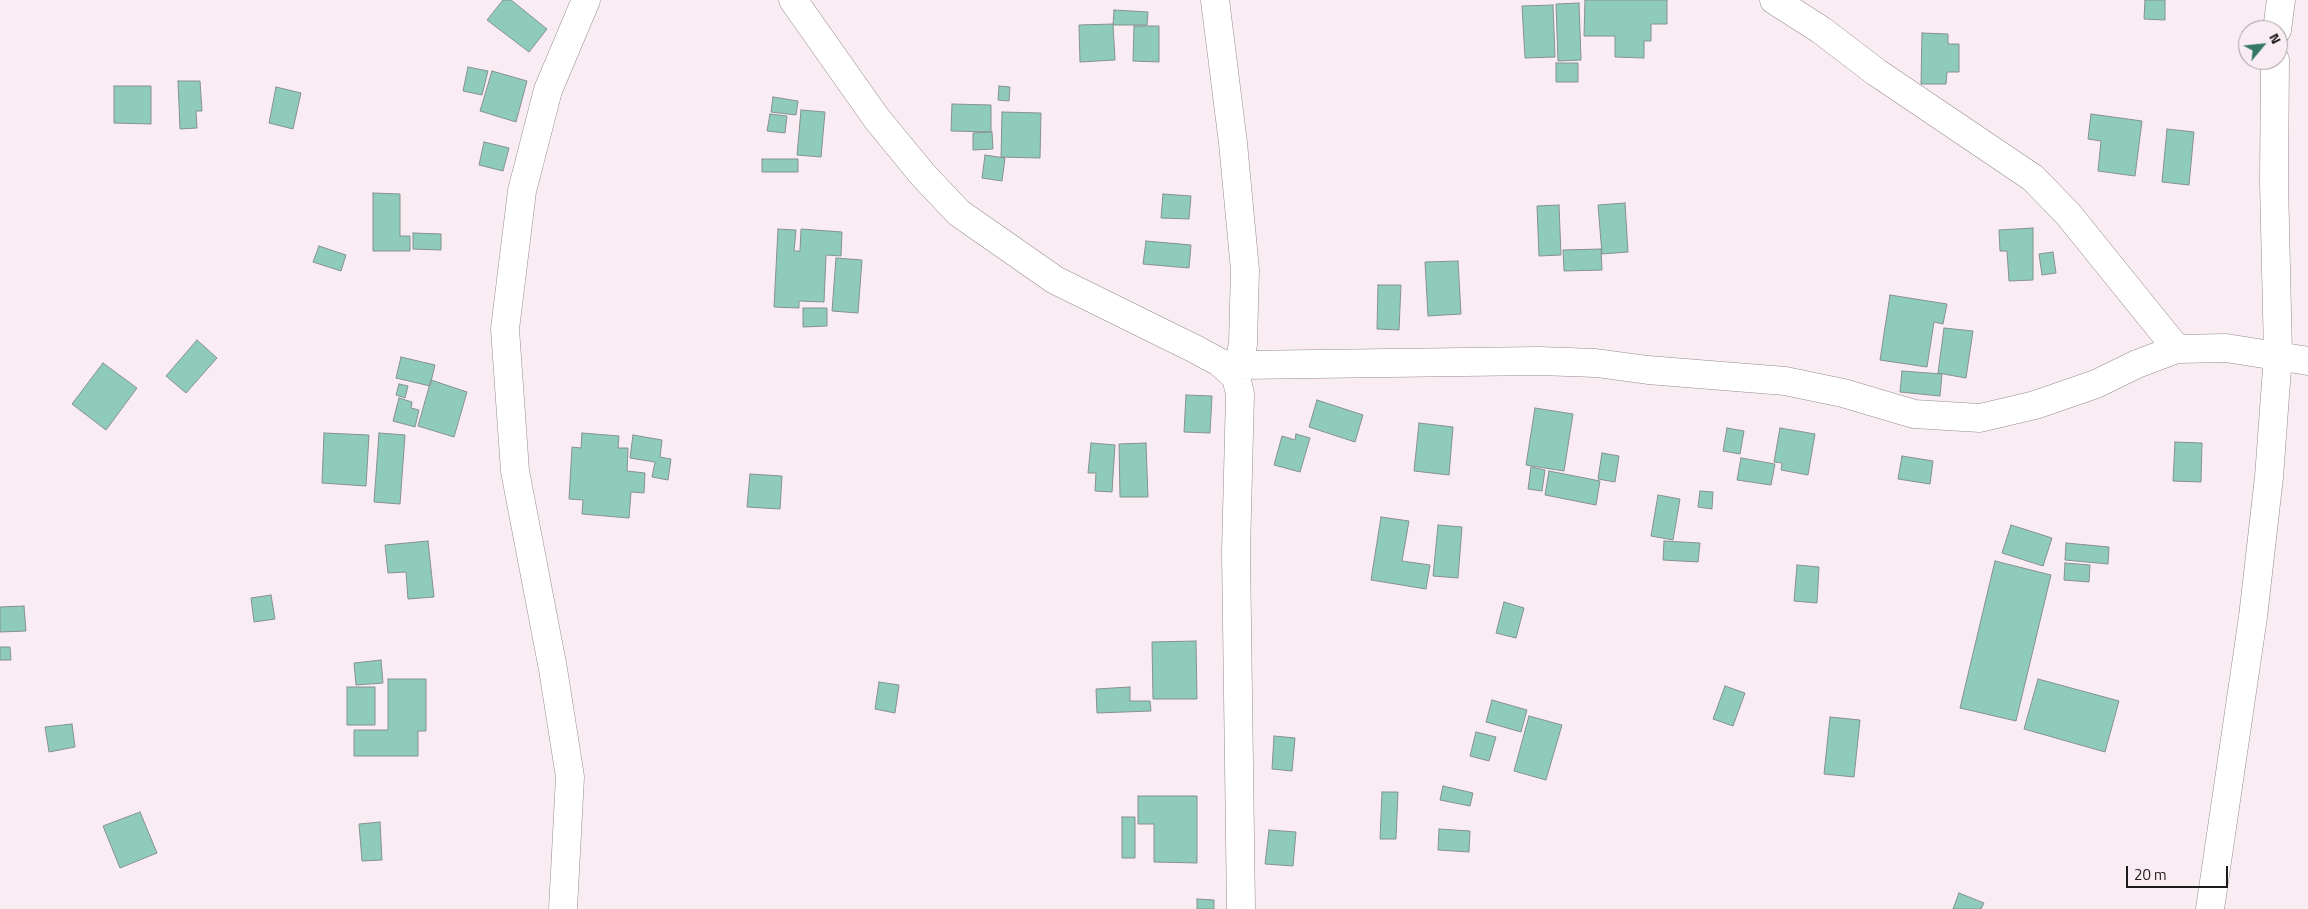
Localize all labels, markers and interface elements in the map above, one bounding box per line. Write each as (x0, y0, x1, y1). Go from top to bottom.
north arrow (2238, 20, 2288, 70)
text: N (2264, 29, 2287, 47)
scale bar (2128, 856, 2230, 888)
text: 20 m (2134, 863, 2167, 886)

